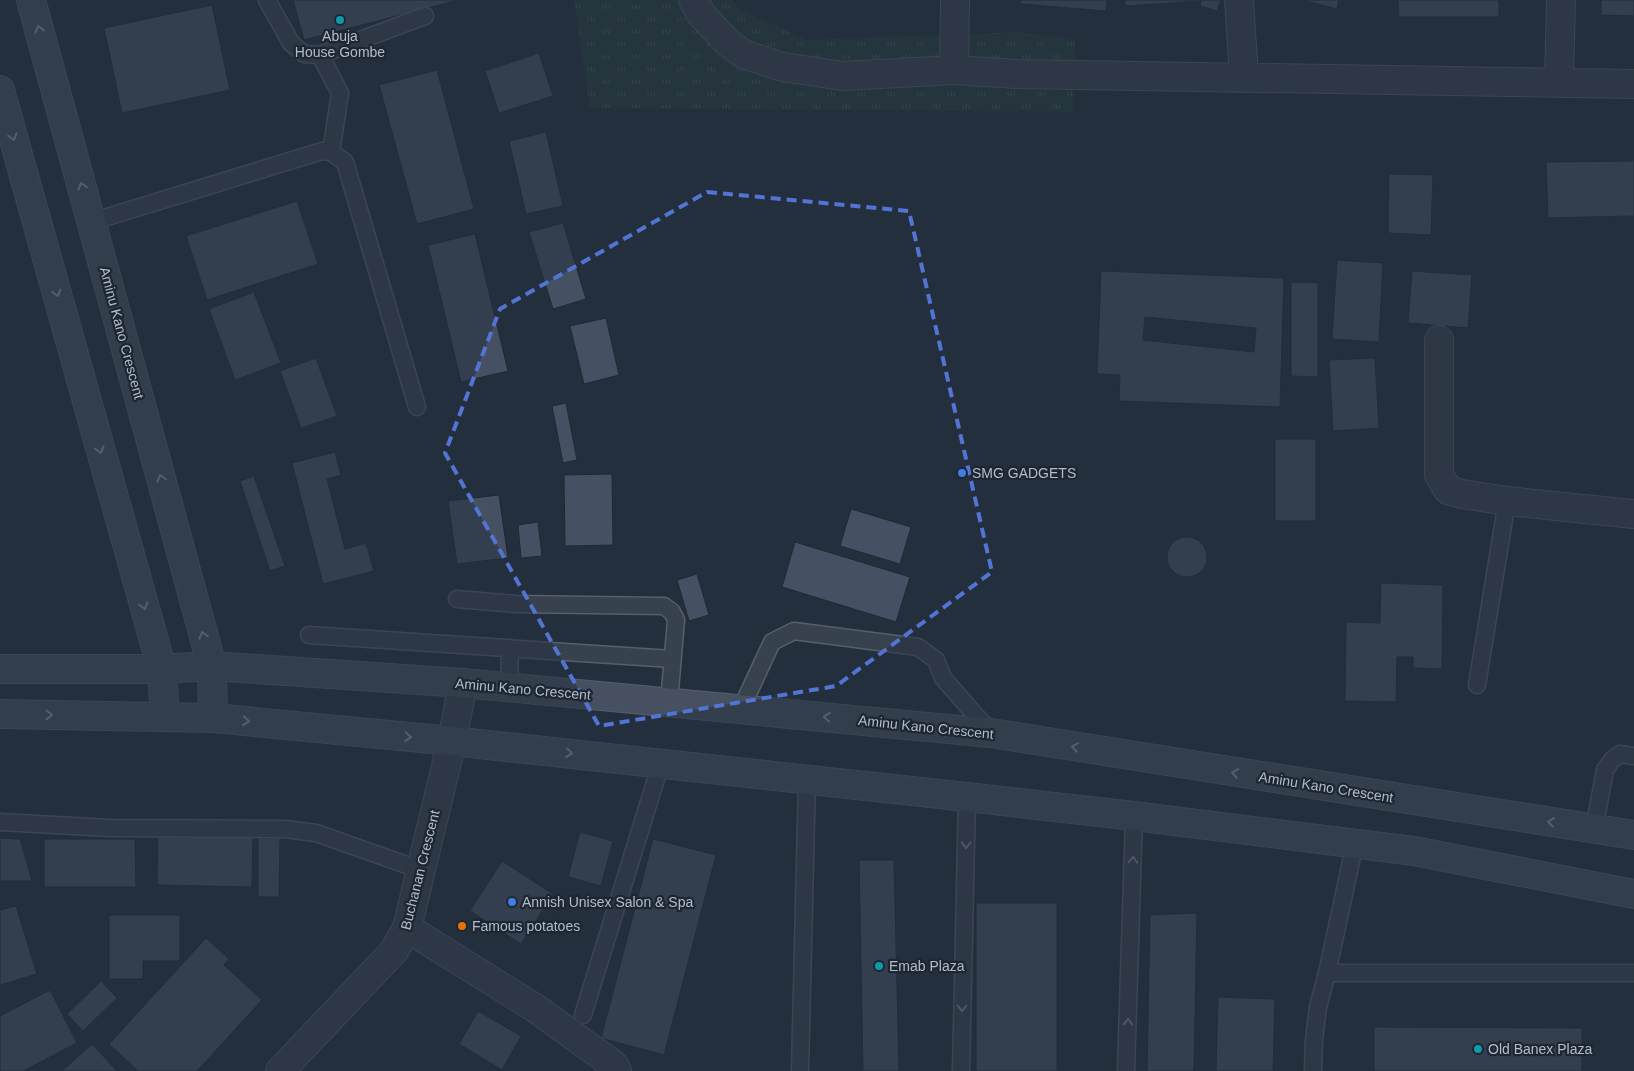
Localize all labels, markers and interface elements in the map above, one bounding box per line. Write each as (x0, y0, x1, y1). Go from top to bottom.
marker: Abuja House Gombe (334, 14, 346, 26)
one-way arrow (35, 26, 45, 34)
place label: Abuja House Gombe (295, 28, 385, 60)
one-way arrow (7, 132, 18, 141)
one-way arrow (77, 183, 87, 191)
street label: Aminu Kano Crescent (97, 265, 147, 401)
one-way arrow (51, 289, 61, 297)
one-way arrow (95, 445, 105, 453)
place label: SMG GADGETS (972, 465, 1076, 481)
marker: SMG GADGETS (956, 467, 968, 479)
one-way arrow (156, 474, 167, 483)
one-way arrow (139, 602, 149, 610)
one-way arrow (199, 632, 209, 640)
street label: Aminu Kano Crescent (454, 675, 592, 703)
one-way arrow (45, 710, 53, 720)
one-way arrow (822, 712, 830, 723)
street label: Aminu Kano Crescent (857, 712, 995, 742)
one-way arrow (242, 715, 250, 726)
one-way arrow (404, 731, 412, 742)
one-way arrow (1070, 742, 1079, 752)
one-way arrow (566, 747, 574, 758)
one-way arrow (1231, 768, 1239, 779)
street label: Aminu Kano Crescent (1257, 768, 1395, 806)
street label: Buchanan Crescent (397, 808, 443, 932)
one-way arrow (1547, 817, 1555, 828)
one-way arrow (961, 842, 971, 850)
one-way arrow (1128, 856, 1138, 864)
place label: Annish Unisex Salon & Spa (522, 894, 693, 910)
marker: Annish Unisex Salon & Spa (506, 896, 518, 908)
place label: Famous potatoes (472, 918, 580, 934)
marker: Famous potatoes (456, 920, 468, 932)
place label: Emab Plaza (889, 958, 965, 974)
marker: Emab Plaza (873, 960, 885, 972)
one-way arrow (957, 1004, 968, 1012)
one-way arrow (1122, 1018, 1133, 1026)
place label: Old Banex Plaza (1488, 1041, 1592, 1057)
marker: Old Banex Plaza (1472, 1043, 1484, 1055)

